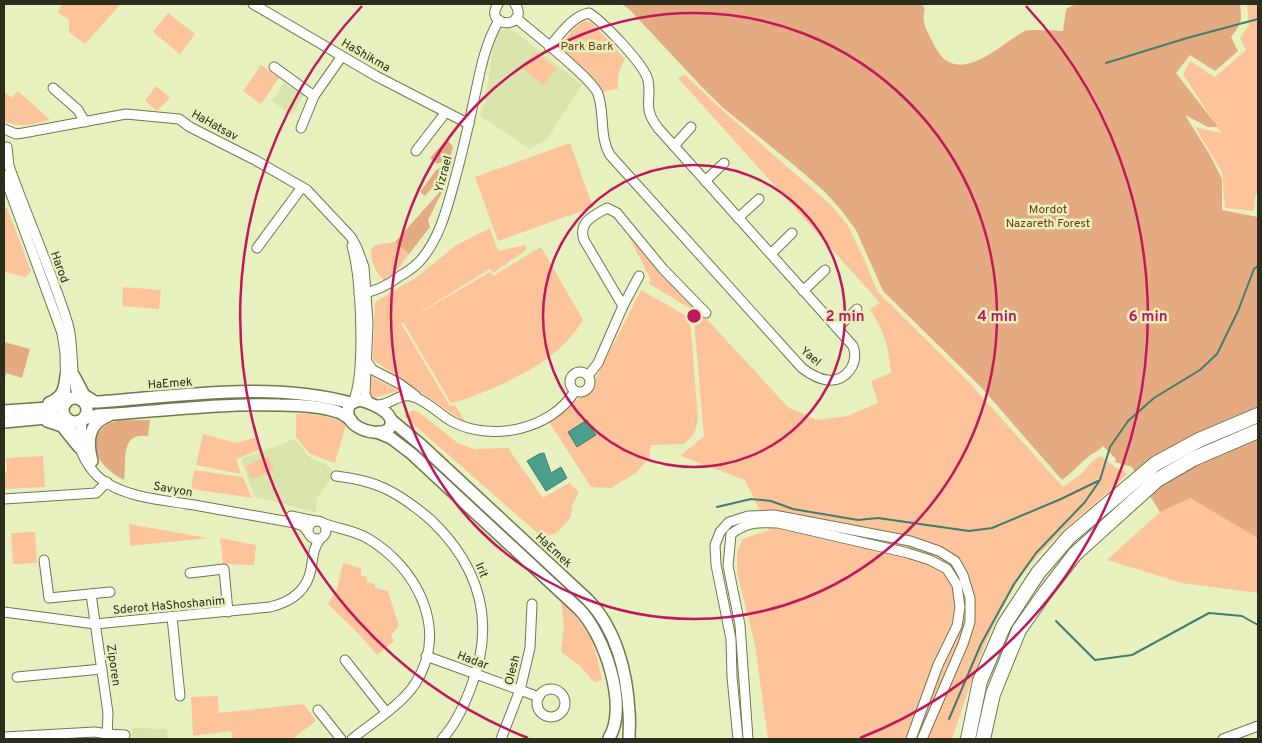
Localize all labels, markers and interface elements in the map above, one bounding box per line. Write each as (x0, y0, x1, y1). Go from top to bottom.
street label: HaShikma (338, 35, 393, 76)
park label: Park Bark (560, 39, 614, 55)
street label: HaHatsav (188, 107, 241, 145)
street label: Yizrael (431, 154, 457, 194)
park label: Mordot Nazareth Forest (1006, 202, 1090, 232)
street label: Harod (46, 249, 72, 285)
centre of rings (685, 307, 703, 325)
text: 2 min (825, 308, 865, 327)
text: 4 min (977, 308, 1017, 327)
text: 6 min (1128, 308, 1168, 327)
street label: Yael (796, 343, 824, 370)
street label: HaEmek (147, 374, 193, 394)
street label: Savyon (152, 479, 194, 501)
street label: HaEmek (532, 530, 575, 572)
street label: Irit (471, 560, 491, 581)
street label: Sderot HaShoshanim (112, 593, 226, 619)
street label: Ziporen (102, 643, 124, 687)
street label: Hadar (455, 648, 491, 674)
street label: Olesh (502, 653, 524, 687)

